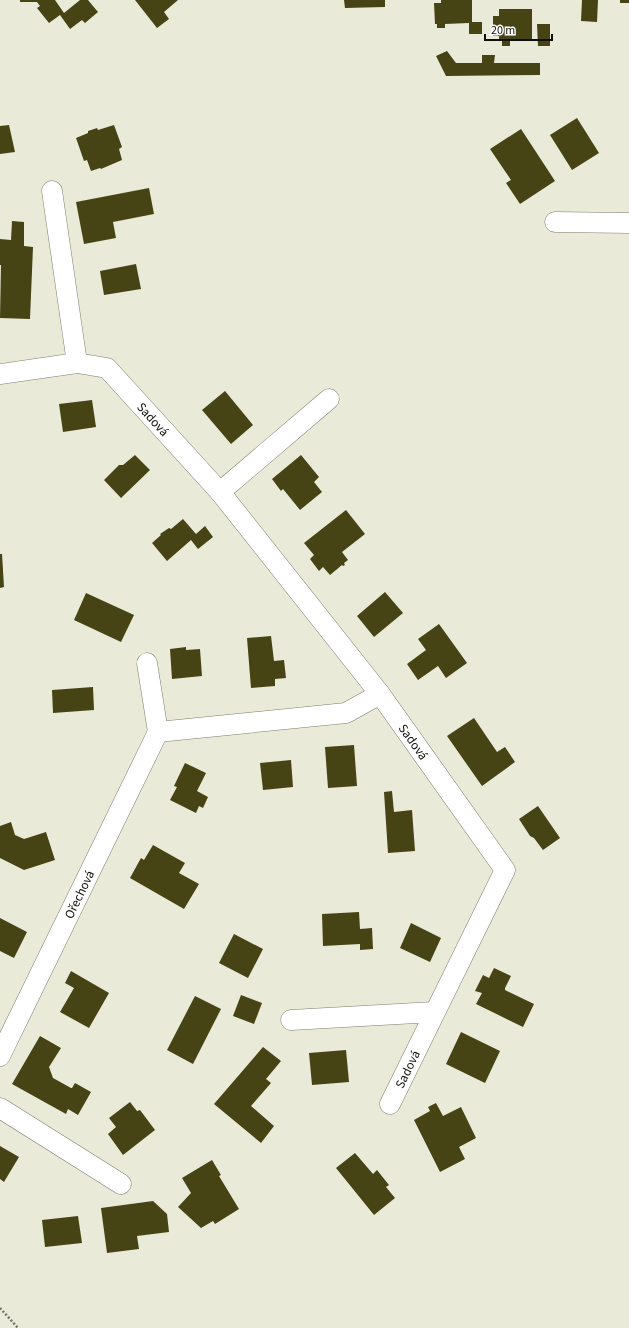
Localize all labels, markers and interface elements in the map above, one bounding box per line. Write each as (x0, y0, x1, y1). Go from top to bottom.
scale bar (485, 16, 552, 42)
text: 20 m (491, 22, 515, 39)
street label: Sadová (132, 399, 173, 440)
street label: Sadová (394, 721, 432, 764)
street label: Ořechová (60, 867, 99, 922)
street label: Sadová (391, 1047, 425, 1091)

